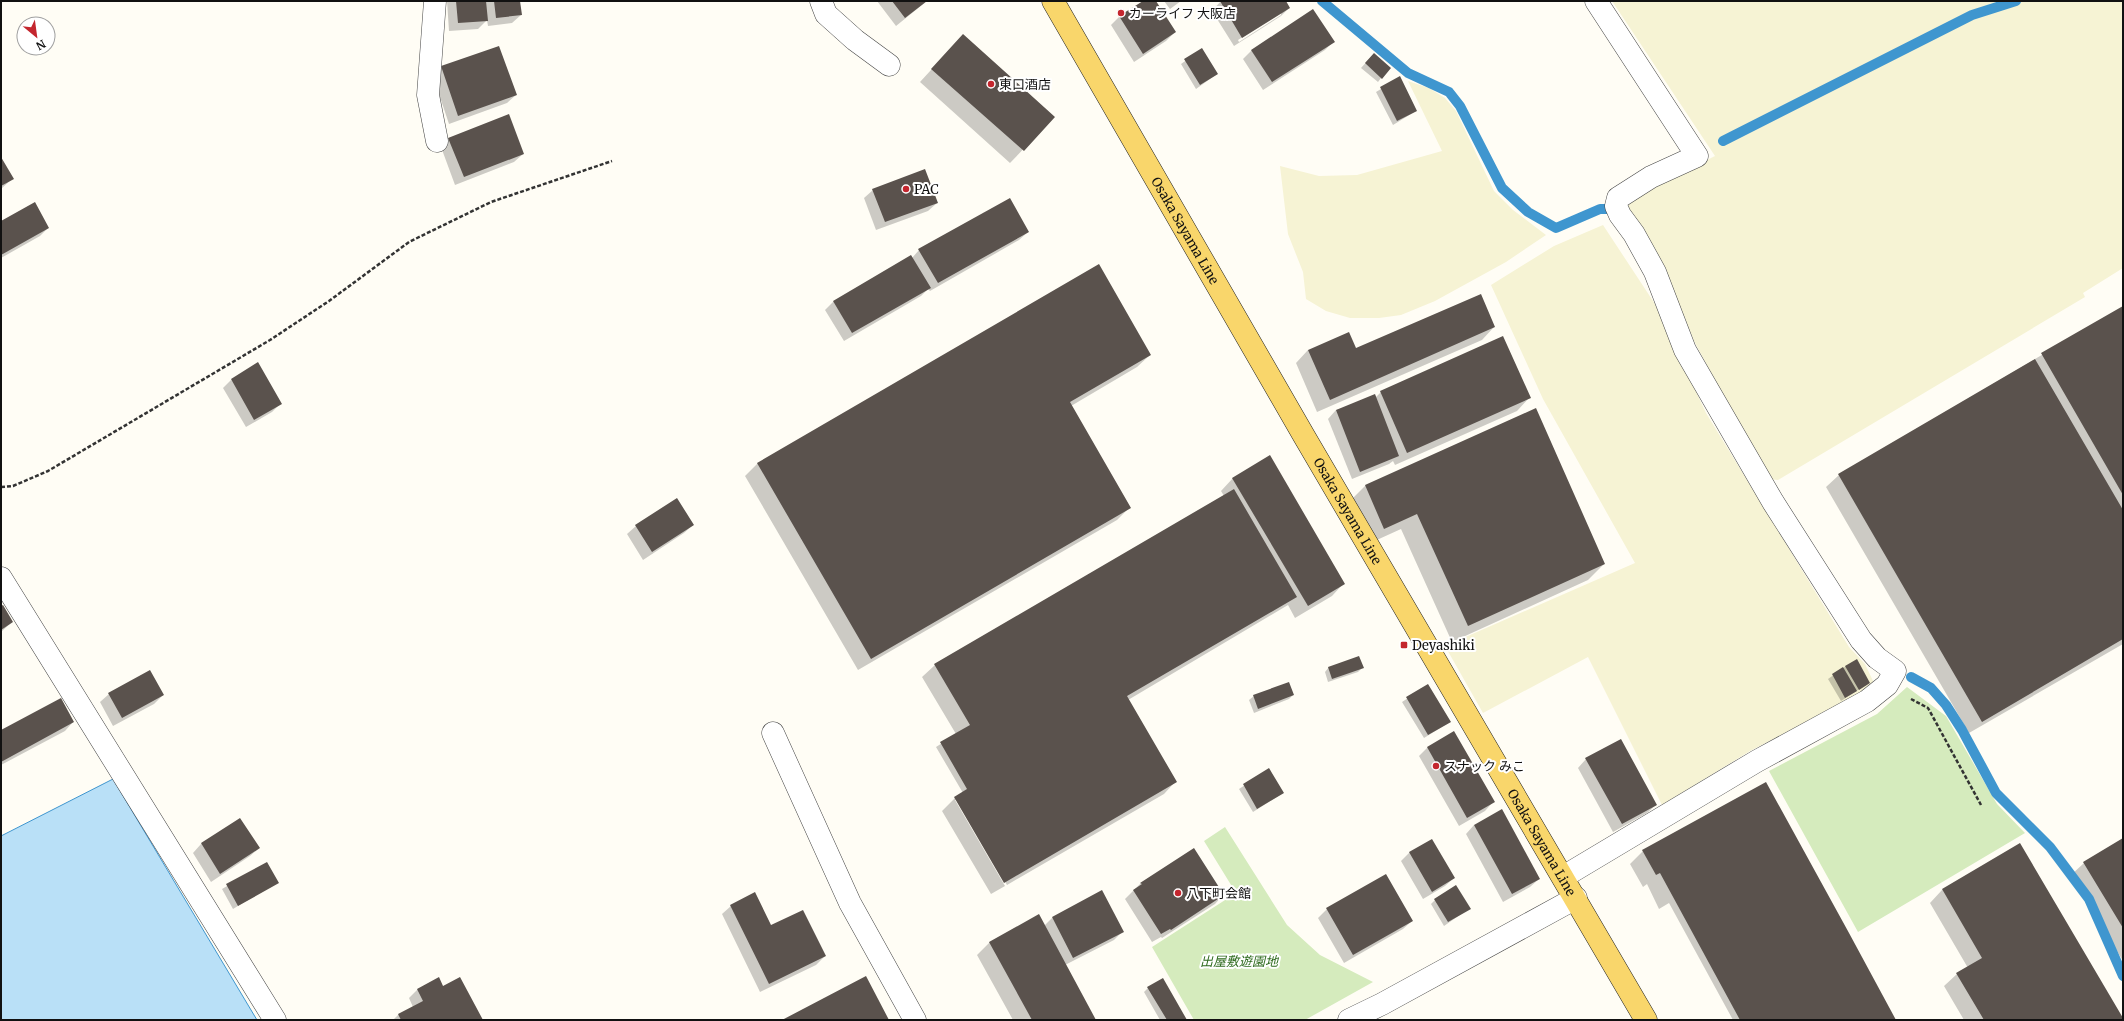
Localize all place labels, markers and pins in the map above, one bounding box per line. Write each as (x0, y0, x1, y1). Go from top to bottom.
place label: カーライフ 大阪店 (1129, 5, 1236, 22)
marker: カーライフ 大阪店 (1116, 8, 1126, 18)
place label: 東口酒店 (999, 76, 1051, 93)
marker: 東口酒店 (986, 79, 996, 89)
place label: PAC (914, 181, 939, 198)
marker: PAC (901, 184, 911, 194)
place label: Deyashiki (1412, 637, 1475, 654)
marker: Deyashiki (1399, 640, 1409, 650)
place label: スナック みこ (1444, 758, 1525, 775)
marker: スナック みこ (1431, 761, 1441, 771)
place label: 八下町会館 (1186, 885, 1251, 902)
marker: 八下町会館 (1173, 888, 1183, 898)

